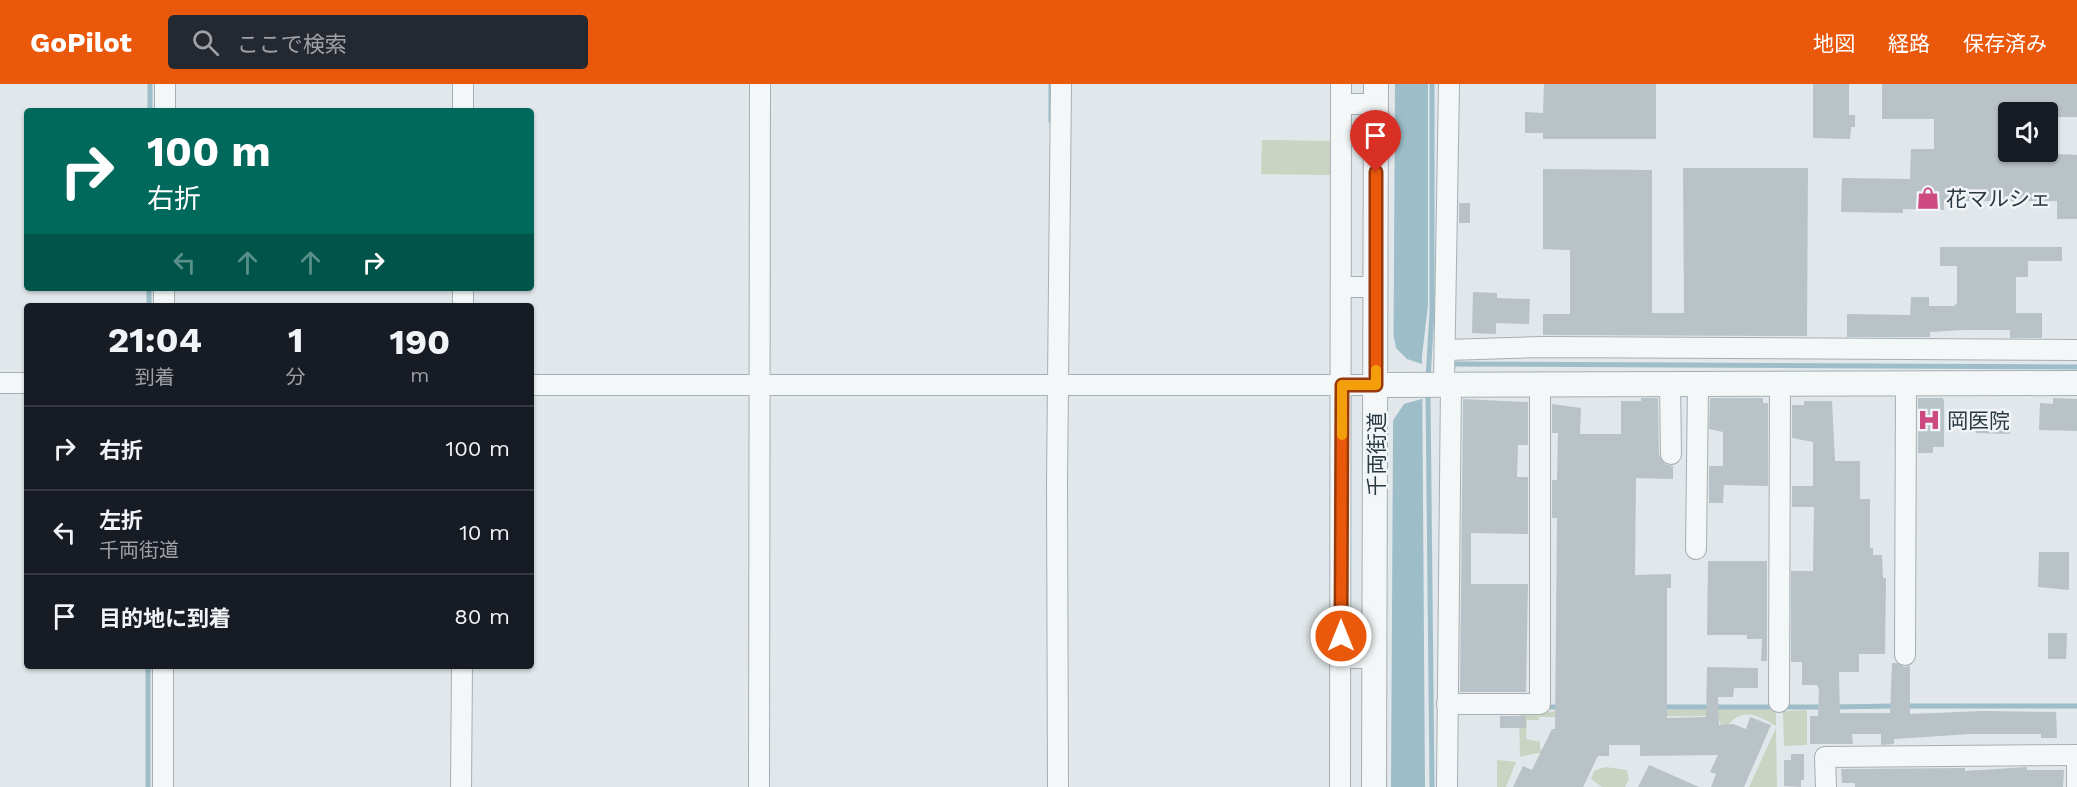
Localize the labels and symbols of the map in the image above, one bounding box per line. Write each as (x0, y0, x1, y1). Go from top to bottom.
pin (1350, 110, 1401, 172)
shop icon: 花マルシェ (1915, 185, 1941, 211)
place label: 花マルシェ (1946, 186, 2051, 211)
hospital icon: 岡医院 (1916, 407, 1942, 433)
place label: 岡医院 (1947, 408, 2010, 433)
street label: 千両街道 (1364, 412, 1389, 496)
position arrow (1309, 604, 1373, 668)

